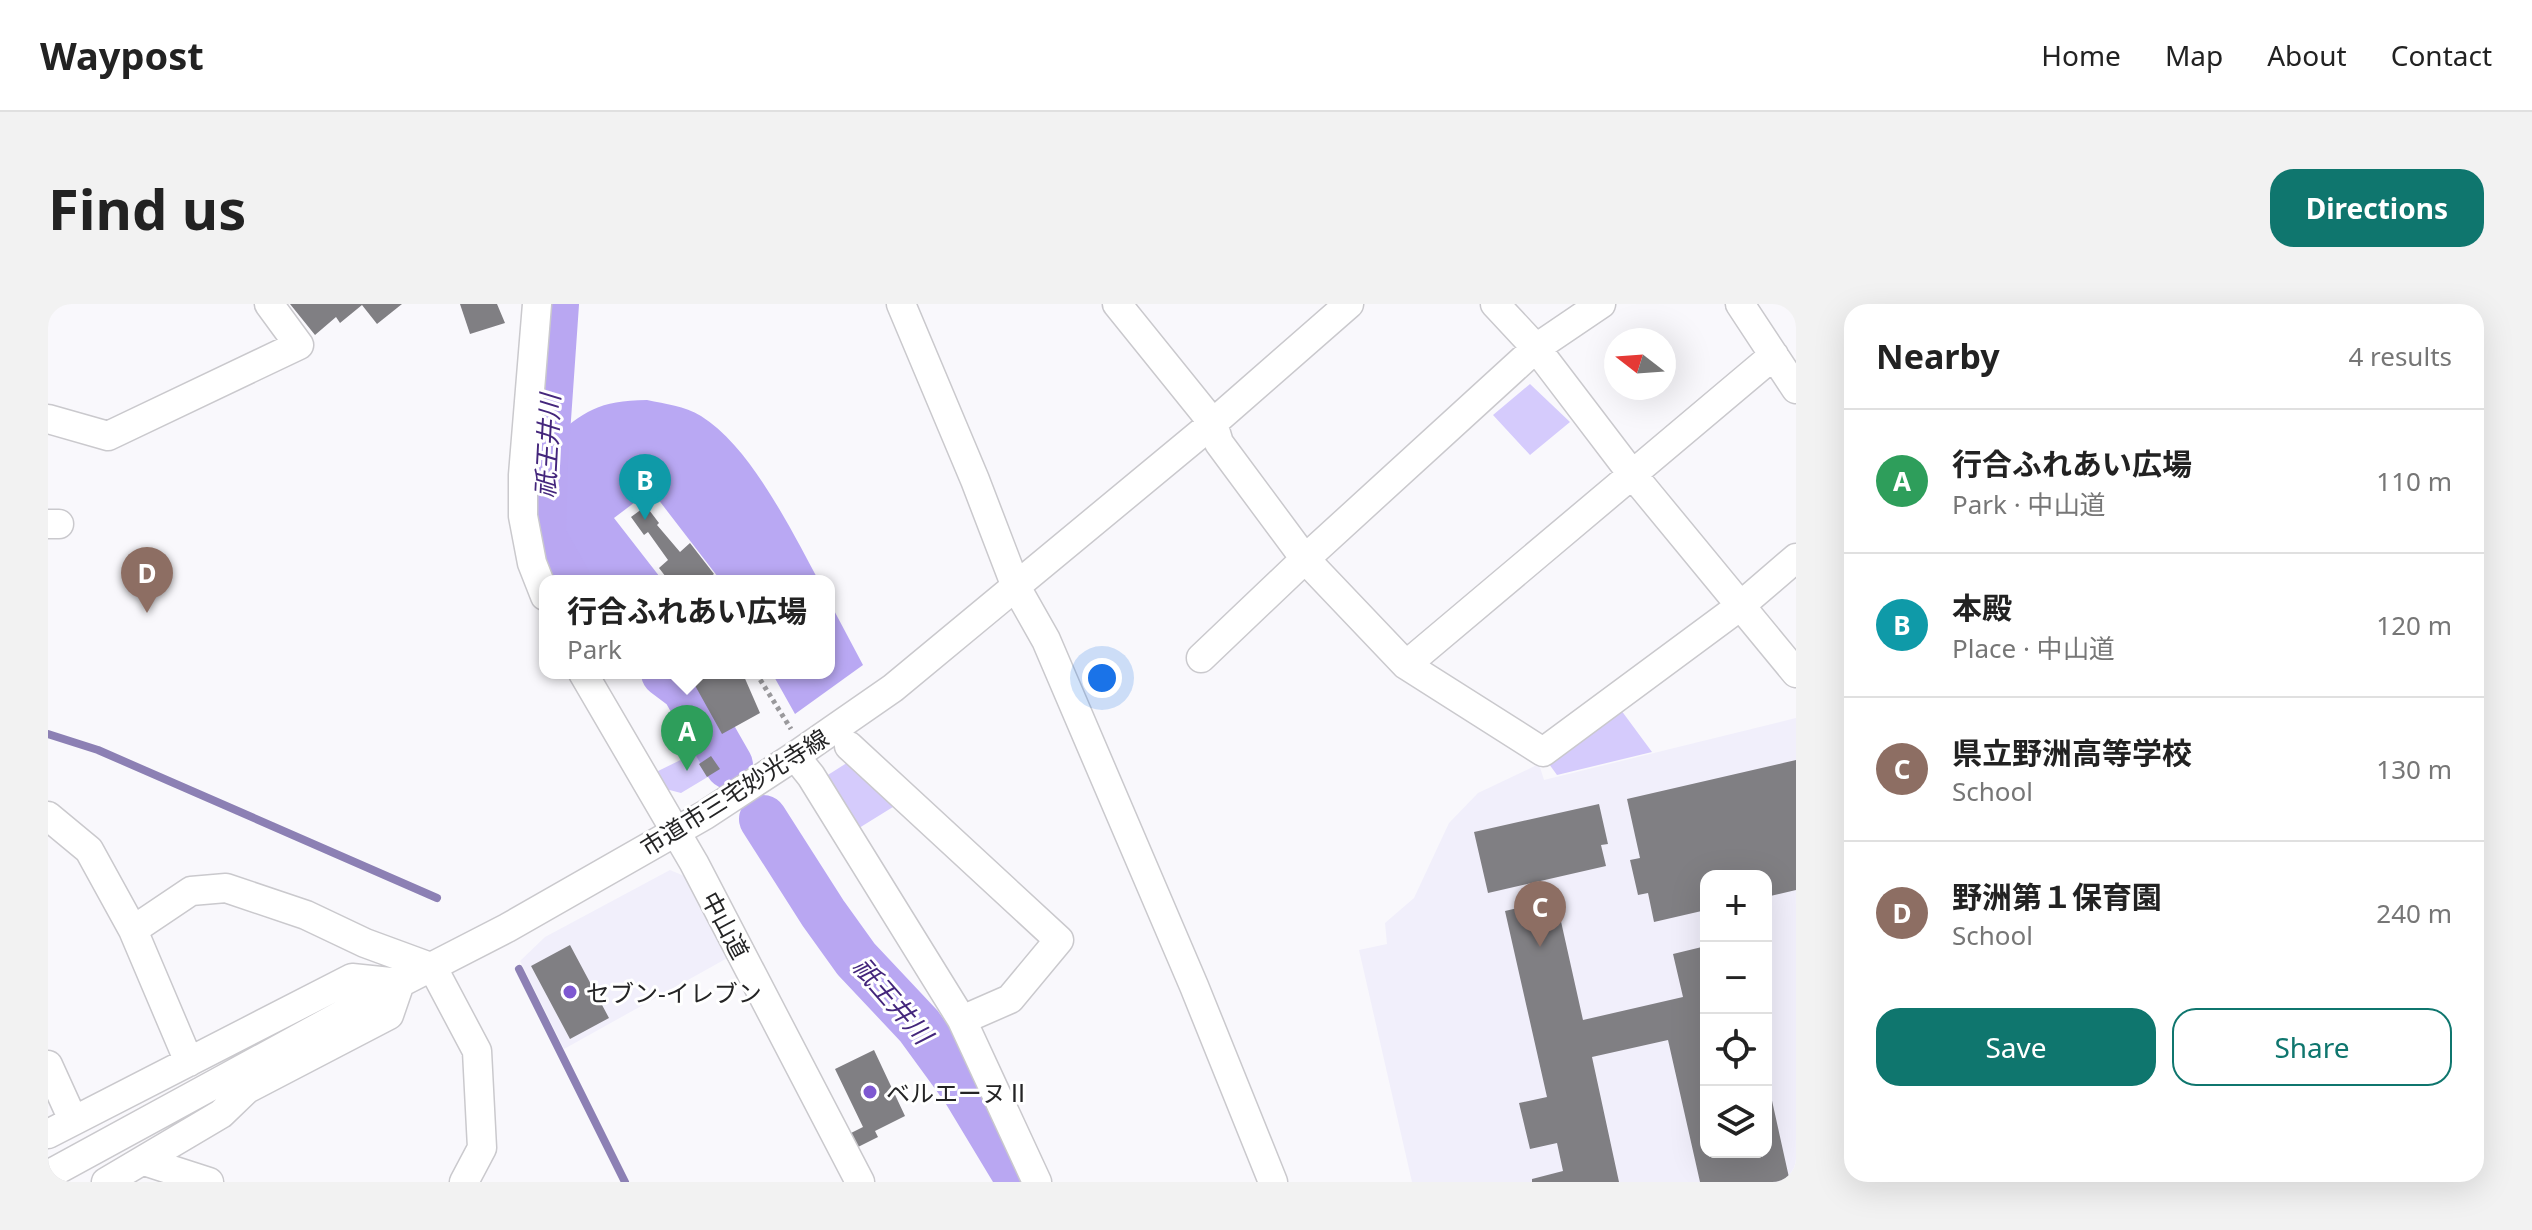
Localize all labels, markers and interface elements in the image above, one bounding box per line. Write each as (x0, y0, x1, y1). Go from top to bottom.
text: Waypost (40, 29, 204, 81)
text: Home (2041, 36, 2121, 74)
text: Map (2165, 36, 2223, 74)
text: About (2267, 36, 2347, 74)
text: Contact (2391, 36, 2492, 74)
button: Directions (2270, 169, 2484, 247)
text: Find us (48, 170, 246, 246)
north arrow (1604, 328, 1676, 400)
text: Nearby (1876, 333, 2000, 379)
text: 4 results (2348, 338, 2452, 374)
water label: 祇王井川 (526, 390, 568, 499)
text: 行合ふれあい広場 (1952, 443, 2192, 484)
pin: B (619, 454, 671, 520)
text: A (1893, 463, 1911, 499)
text: 110 m (2376, 463, 2452, 499)
text: Park · 中山道 (1952, 486, 2105, 522)
pin: D (121, 547, 173, 613)
popup (539, 575, 835, 679)
text: 本殿 (1952, 587, 2012, 628)
text: 行合ふれあい広場 (567, 590, 807, 631)
text: B (1893, 607, 1911, 643)
text: 120 m (2376, 607, 2452, 643)
text: Place · 中山道 (1952, 630, 2115, 666)
text: Park (567, 631, 622, 667)
your location (1082, 658, 1122, 698)
pin: A (661, 705, 713, 771)
street label: 市道市三宅妙光寺線 (634, 721, 834, 863)
text: 県立野洲高等学校 (1952, 732, 2192, 773)
text: C (1894, 751, 1910, 787)
text: 130 m (2376, 751, 2452, 787)
text: School (1952, 773, 2033, 809)
map controls (1700, 870, 1772, 1158)
button: + (1700, 870, 1772, 942)
text: 野洲第１保育園 (1952, 876, 2162, 917)
pin: C (1514, 881, 1566, 947)
street label: 中山道 (695, 885, 757, 965)
text: D (1892, 895, 1912, 931)
text: 240 m (2376, 895, 2452, 931)
text: School (1952, 917, 2033, 953)
button: − (1700, 942, 1772, 1014)
water label: 祇王井川 (845, 949, 943, 1053)
place label: セブン-イレブン (586, 976, 762, 1009)
marker: セブン-イレブン (561, 983, 579, 1001)
button: Save (1876, 1008, 2156, 1086)
button: Share (2172, 1008, 2452, 1086)
button: locate (1700, 1014, 1772, 1086)
place label: ベルエーヌⅡ (886, 1076, 1030, 1109)
marker: ベルエーヌⅡ (861, 1083, 879, 1101)
button: layers (1700, 1086, 1772, 1158)

